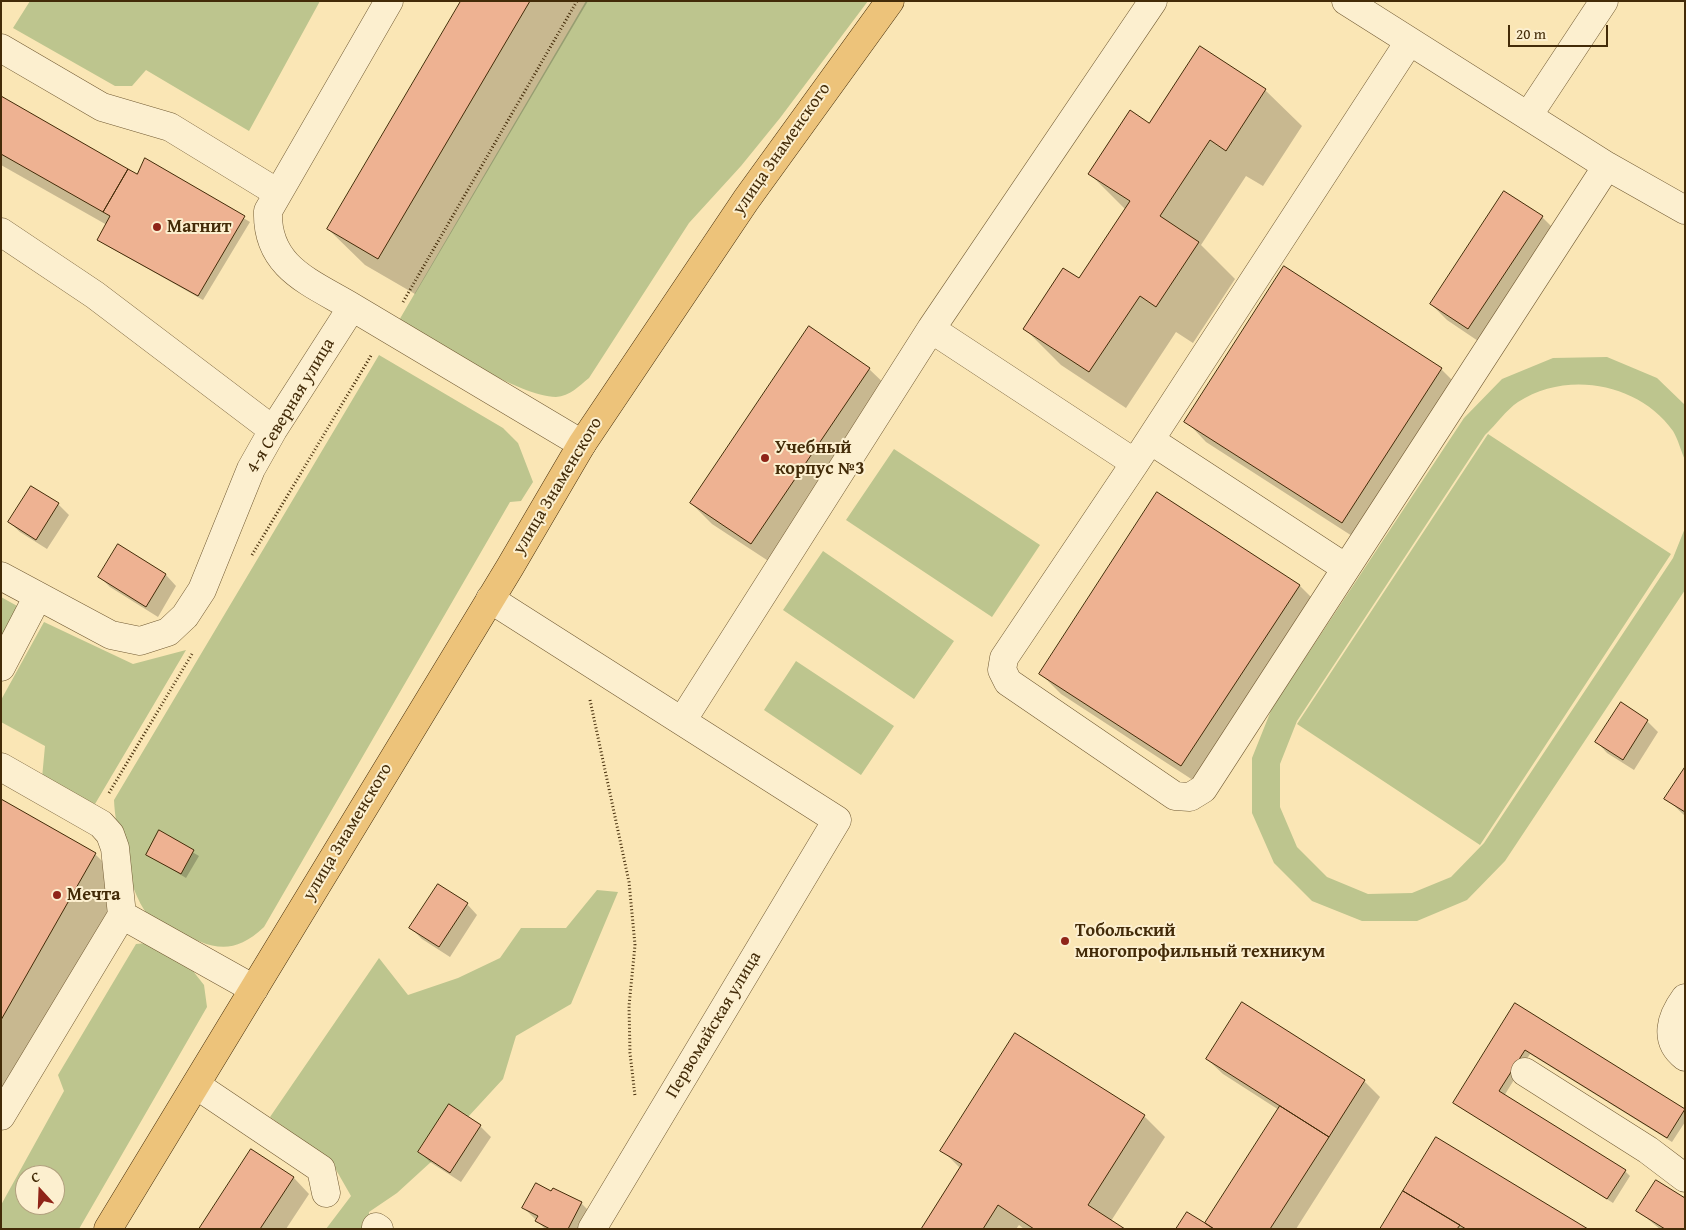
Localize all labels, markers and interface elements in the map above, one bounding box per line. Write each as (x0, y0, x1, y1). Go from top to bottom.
scale bar (1511, 15, 1611, 47)
text: 20 m (1516, 23, 1546, 44)
street label: улица Знаменского (728, 79, 836, 219)
place label: Магнит (167, 216, 231, 238)
marker: Магнит (151, 221, 163, 233)
street label: 4-я Северная улица (242, 335, 340, 477)
street label: улица Знаменского (509, 414, 607, 558)
place label: Учебный корпус №3 (775, 437, 865, 479)
marker: Учебный корпус №3 (759, 452, 771, 464)
street label: улица Знаменского (299, 760, 397, 904)
place label: Мечта (67, 884, 120, 906)
marker: Мечта (51, 889, 63, 901)
place label: Тобольский многопрофильный техникум (1075, 920, 1325, 962)
marker: Тобольский многопрофильный техникум (1059, 935, 1071, 947)
street label: Первомайская улица (662, 948, 766, 1102)
north arrow (15, 1165, 65, 1215)
text: С (28, 1166, 42, 1188)

